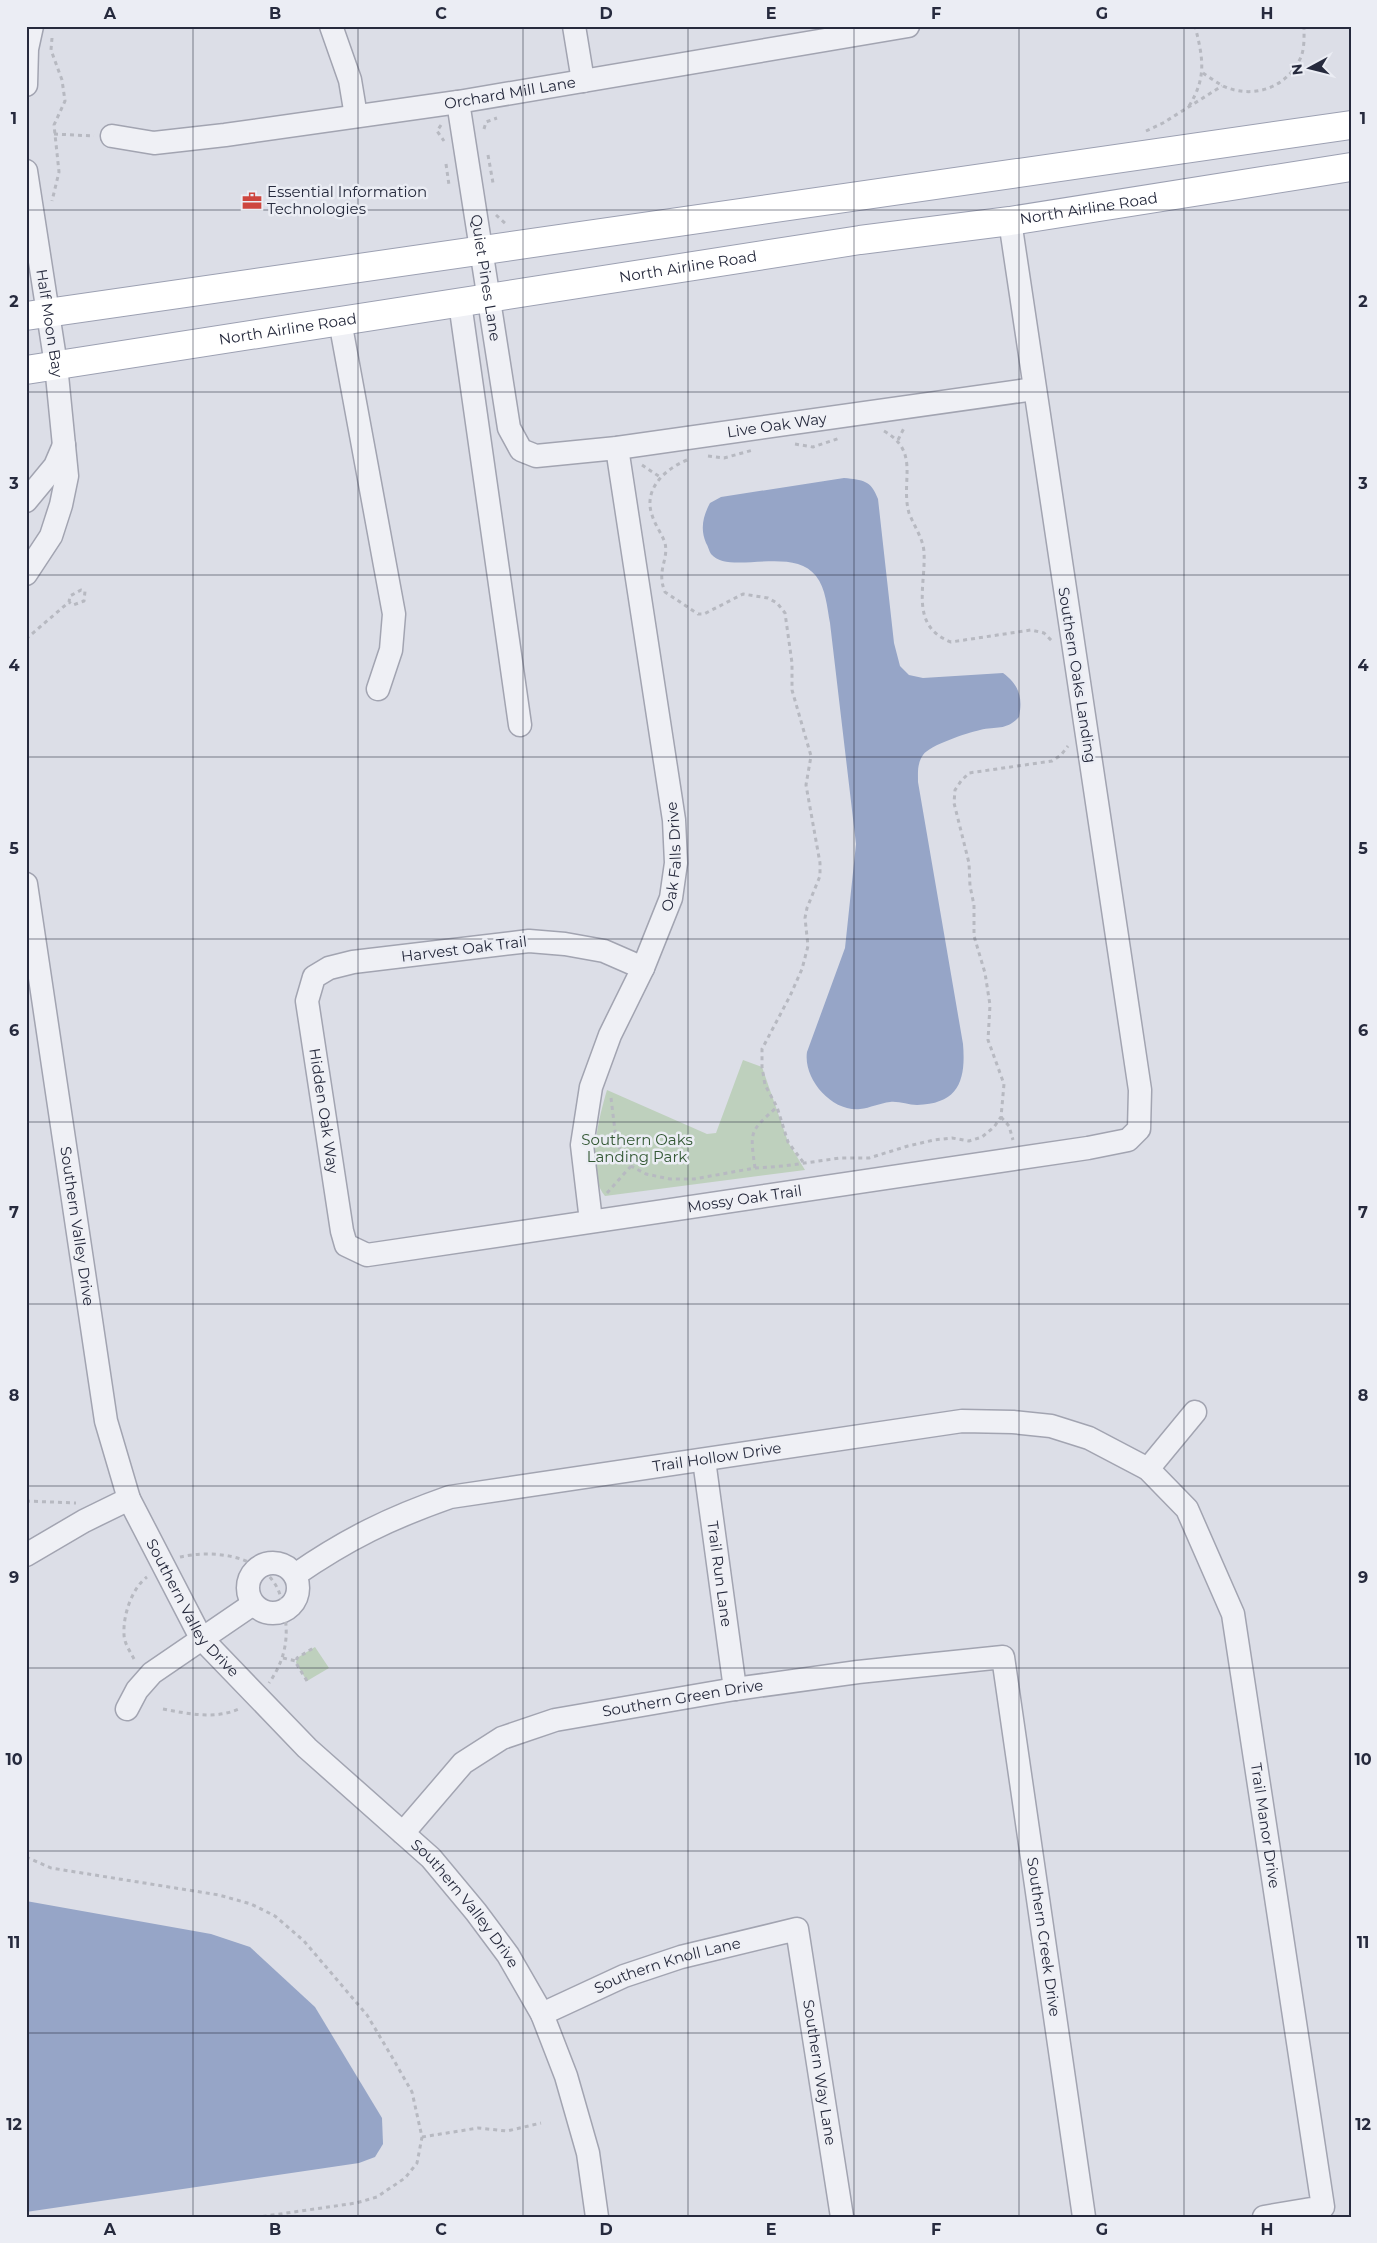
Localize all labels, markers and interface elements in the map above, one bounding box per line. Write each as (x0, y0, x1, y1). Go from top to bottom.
text: A (103, 4, 117, 23)
text: B (269, 4, 281, 23)
text: C (435, 4, 447, 23)
text: D (599, 4, 613, 23)
text: E (766, 4, 776, 23)
text: F (931, 4, 941, 23)
text: G (1096, 4, 1108, 23)
text: H (1261, 4, 1273, 23)
north arrow (1284, 42, 1334, 92)
text: N (1287, 63, 1307, 76)
street label: Orchard Mill Lane (443, 72, 577, 113)
text: 1 (11, 109, 17, 128)
text: 1 (1360, 109, 1366, 128)
place label: Essential Information Technologies (267, 182, 427, 218)
street label: North Airline Road (1018, 188, 1159, 228)
office icon: Essential Information Technologies (241, 190, 263, 212)
street label: Quiet Pines Lane (467, 213, 505, 342)
street label: North Airline Road (618, 246, 758, 286)
street label: Half Moon Bay (32, 268, 67, 379)
text: 2 (9, 292, 19, 311)
text: 2 (1358, 292, 1368, 311)
street label: North Airline Road (218, 309, 358, 349)
street label: Live Oak Way (726, 408, 829, 441)
text: 3 (8, 474, 19, 493)
text: 3 (1357, 474, 1368, 493)
street label: Southern Oaks Landing (1054, 586, 1101, 764)
text: 4 (8, 656, 20, 675)
text: 4 (1357, 656, 1369, 675)
street label: Oak Falls Drive (656, 800, 685, 915)
text: 5 (9, 839, 19, 858)
text: 5 (1358, 839, 1368, 858)
street label: Harvest Oak Trail (400, 931, 528, 966)
text: 6 (9, 1021, 19, 1040)
text: 6 (1358, 1021, 1368, 1040)
street label: Hidden Oak Way (305, 1047, 343, 1176)
park label: Southern Oaks Landing Park (581, 1130, 693, 1166)
street label: Southern Valley Drive (56, 1145, 99, 1307)
street label: Mossy Oak Trail (686, 1181, 803, 1216)
text: 7 (9, 1203, 19, 1222)
text: 7 (1358, 1203, 1368, 1222)
text: 8 (9, 1386, 19, 1405)
text: 8 (1358, 1386, 1368, 1405)
street label: Trail Hollow Drive (651, 1438, 783, 1476)
street label: Trail Run Lane (703, 1520, 736, 1628)
street label: Southern Valley Drive (142, 1535, 243, 1681)
text: 9 (9, 1568, 19, 1587)
text: 9 (1358, 1568, 1368, 1587)
street label: Southern Green Drive (601, 1675, 764, 1721)
text: 10 (5, 1750, 23, 1769)
text: 10 (1354, 1750, 1372, 1769)
street label: Trail Manor Drive (1247, 1762, 1285, 1890)
street label: Southern Valley Drive (407, 1835, 523, 1971)
street label: Southern Creek Drive (1023, 1856, 1065, 2018)
text: 11 (8, 1933, 20, 1952)
street label: Southern Knoll Lane (591, 1933, 742, 1998)
text: 11 (1357, 1933, 1369, 1952)
street label: Southern Way Lane (799, 1998, 841, 2147)
text: 12 (6, 2115, 22, 2134)
text: 12 (1355, 2115, 1371, 2134)
text: A (103, 2220, 117, 2239)
text: B (269, 2220, 281, 2239)
text: C (435, 2220, 447, 2239)
text: D (599, 2220, 613, 2239)
text: E (766, 2220, 776, 2239)
text: F (931, 2220, 941, 2239)
text: G (1096, 2220, 1108, 2239)
text: H (1261, 2220, 1273, 2239)

